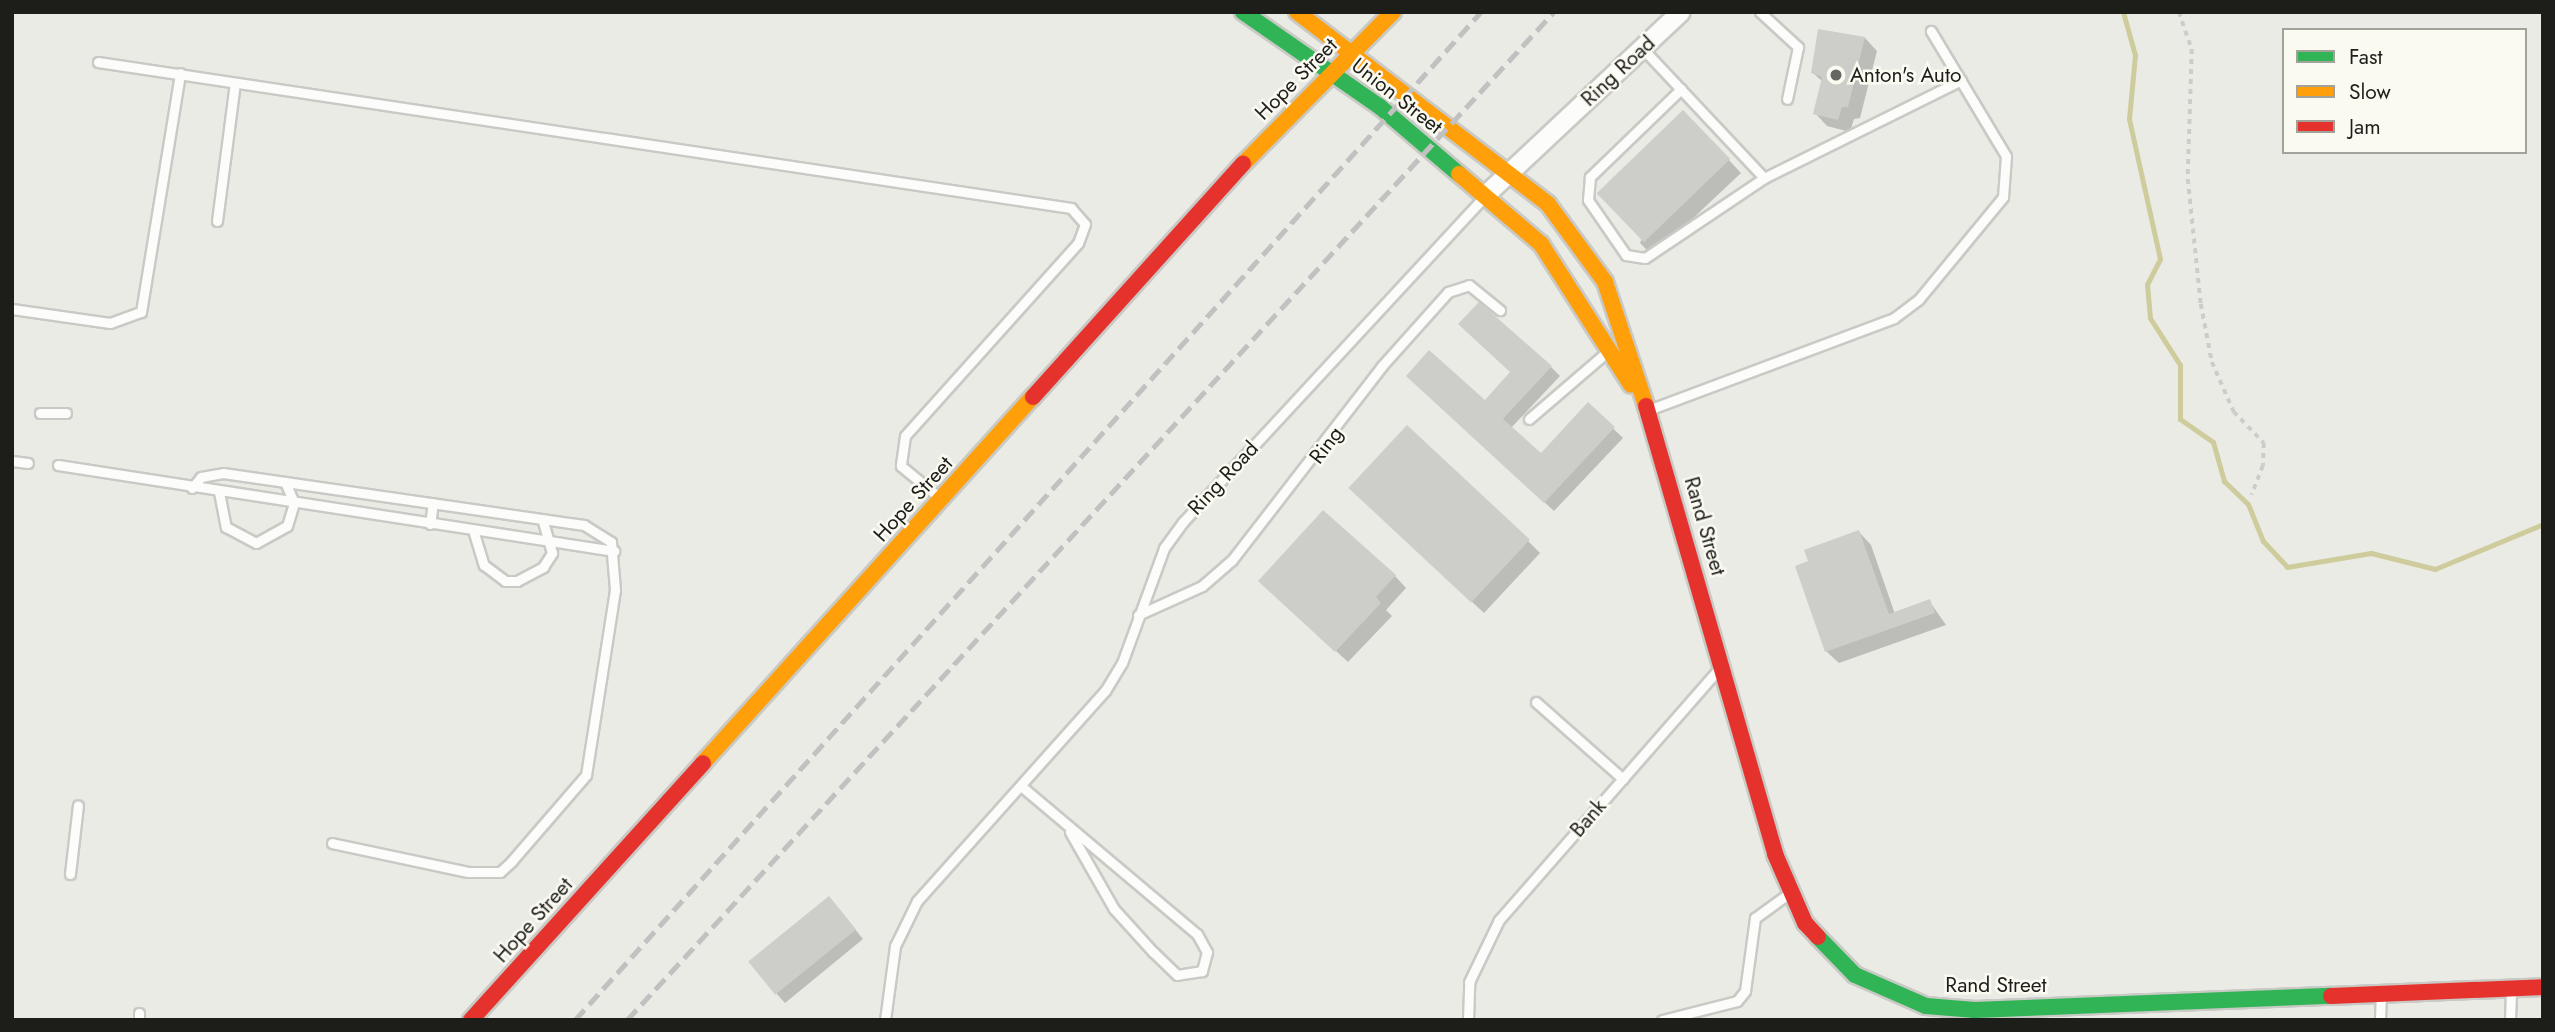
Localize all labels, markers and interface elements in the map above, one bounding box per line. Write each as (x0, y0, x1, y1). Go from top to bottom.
legend (2282, 28, 2527, 154)
street label: Ring Road (1576, 30, 1660, 112)
street label: Hope Street (1250, 33, 1342, 125)
text: Fast (2349, 42, 2382, 72)
street label: Union Street (1346, 53, 1448, 139)
place label: Anton's Auto (1850, 62, 1961, 88)
marker: Anton's Auto (1828, 67, 1844, 83)
text: Slow (2349, 77, 2391, 107)
text: Jam (2349, 112, 2381, 142)
street label: Ring (1304, 421, 1348, 469)
street label: Ring Road (1182, 436, 1264, 520)
street label: Hope Street (868, 451, 958, 547)
street label: Rand Street (1679, 474, 1731, 578)
street label: Bank (1565, 794, 1611, 842)
street label: Hope Street (488, 872, 578, 968)
street label: Rand Street (1945, 972, 2047, 998)

